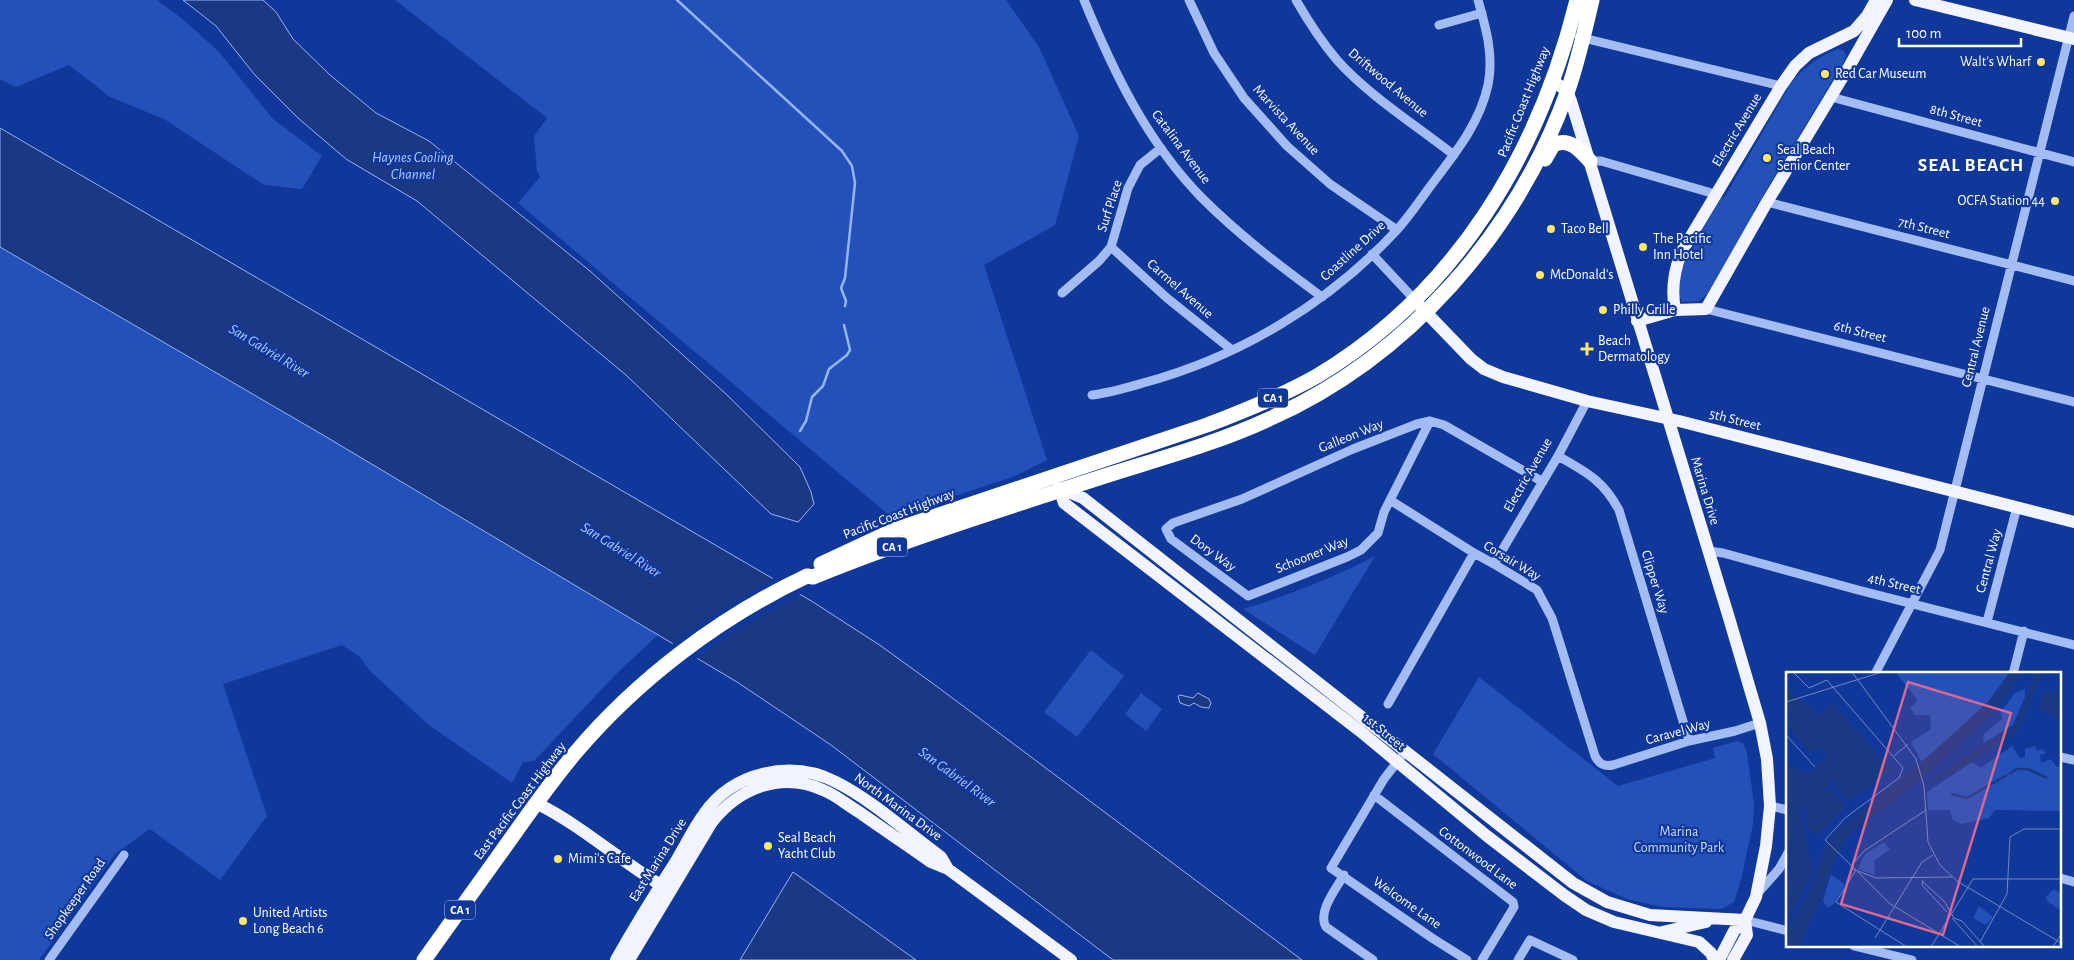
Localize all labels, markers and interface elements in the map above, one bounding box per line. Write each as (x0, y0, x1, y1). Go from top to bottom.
scale bar (1899, 15, 2022, 47)
text: 100 m (1906, 26, 1941, 41)
street label: Pacific Coast Highway (1495, 45, 1553, 159)
street label: Driftwood Avenue (1346, 46, 1430, 120)
place label: Walt's Wharf (1960, 55, 2032, 69)
marker: Walt's Wharf (2035, 56, 2047, 68)
place label: Red Car Museum (1835, 67, 1926, 81)
marker: Red Car Museum (1819, 68, 1831, 80)
street label: Marvista Avenue (1250, 82, 1322, 158)
street label: Electric Avenue (1710, 91, 1764, 169)
street label: 8th Street (1928, 102, 1984, 130)
street label: Catalina Avenue (1149, 108, 1213, 186)
place label: Seal Beach Senior Center (1777, 143, 1850, 173)
water label: Haynes Cooling Channel (372, 150, 454, 182)
marker: Seal Beach Senior Center (1761, 152, 1773, 164)
district label: SEAL BEACH (1918, 156, 2024, 175)
street label: Surf Place (1095, 178, 1125, 234)
place label: OCFA Station 44 (1958, 194, 2045, 208)
marker: OCFA Station 44 (2049, 195, 2061, 207)
street label: 7th Street (1897, 215, 1952, 241)
street label: Coastline Drive (1318, 218, 1388, 284)
place label: Taco Bell (1561, 222, 1609, 236)
marker: Taco Bell (1545, 223, 1557, 235)
place label: The Pacific Inn Hotel (1653, 232, 1712, 262)
marker: The Pacific Inn Hotel (1637, 241, 1649, 253)
street label: Carmel Avenue (1144, 257, 1216, 321)
place label: McDonald's (1550, 268, 1613, 282)
marker: McDonald's (1534, 269, 1546, 281)
place label: Philly Grille (1613, 303, 1676, 317)
marker: Philly Grille (1597, 304, 1609, 316)
street label: Central Avenue (1959, 305, 1993, 389)
street label: 6th Street (1832, 319, 1888, 345)
water label: San Gabriel River (226, 321, 313, 381)
place label: Beach Dermatology (1598, 334, 1670, 364)
marker: Beach Dermatology (1580, 342, 1594, 356)
road number: CA 1 (1258, 388, 1288, 408)
street label: 5th Street (1708, 407, 1763, 433)
street label: Galleon Way (1317, 417, 1385, 455)
street label: Electric Avenue (1501, 436, 1555, 514)
street label: Marina Drive (1688, 455, 1722, 527)
street label: Pacific Coast Highway (841, 486, 957, 542)
water label: San Gabriel River (578, 519, 665, 581)
street label: Central Way (1974, 527, 2004, 595)
street label: Dory Way (1188, 532, 1238, 574)
street label: Schooner Way (1274, 534, 1350, 576)
road number: CA 1 (877, 538, 907, 556)
street label: Corsair Way (1481, 538, 1543, 584)
street label: Clipper Way (1639, 549, 1671, 615)
street label: 4th Street (1866, 571, 1922, 597)
inset map (1786, 672, 2062, 948)
street label: 1st Street (1360, 711, 1408, 753)
street label: Caravel Way (1644, 717, 1712, 747)
street label: East Pacific Coast Highway (471, 740, 569, 862)
water label: San Gabriel River (916, 744, 999, 811)
street label: North Marina Drive (851, 771, 945, 843)
street label: East Marina Drive (627, 816, 689, 904)
street label: Cottonwood Lane (1436, 824, 1520, 892)
park label: Marina Community Park (1634, 825, 1725, 855)
place label: Seal Beach Yacht Club (778, 831, 836, 861)
marker: Seal Beach Yacht Club (762, 840, 774, 852)
place label: Mimi's Cafe (568, 852, 631, 866)
marker: Mimi's Cafe (552, 853, 564, 865)
street label: Shopkeeper Road (42, 856, 108, 942)
street label: Welcome Lane (1370, 874, 1444, 932)
road number: CA 1 (445, 900, 475, 920)
place label: United Artists Long Beach 6 (253, 906, 328, 936)
marker: United Artists Long Beach 6 (237, 915, 249, 927)

